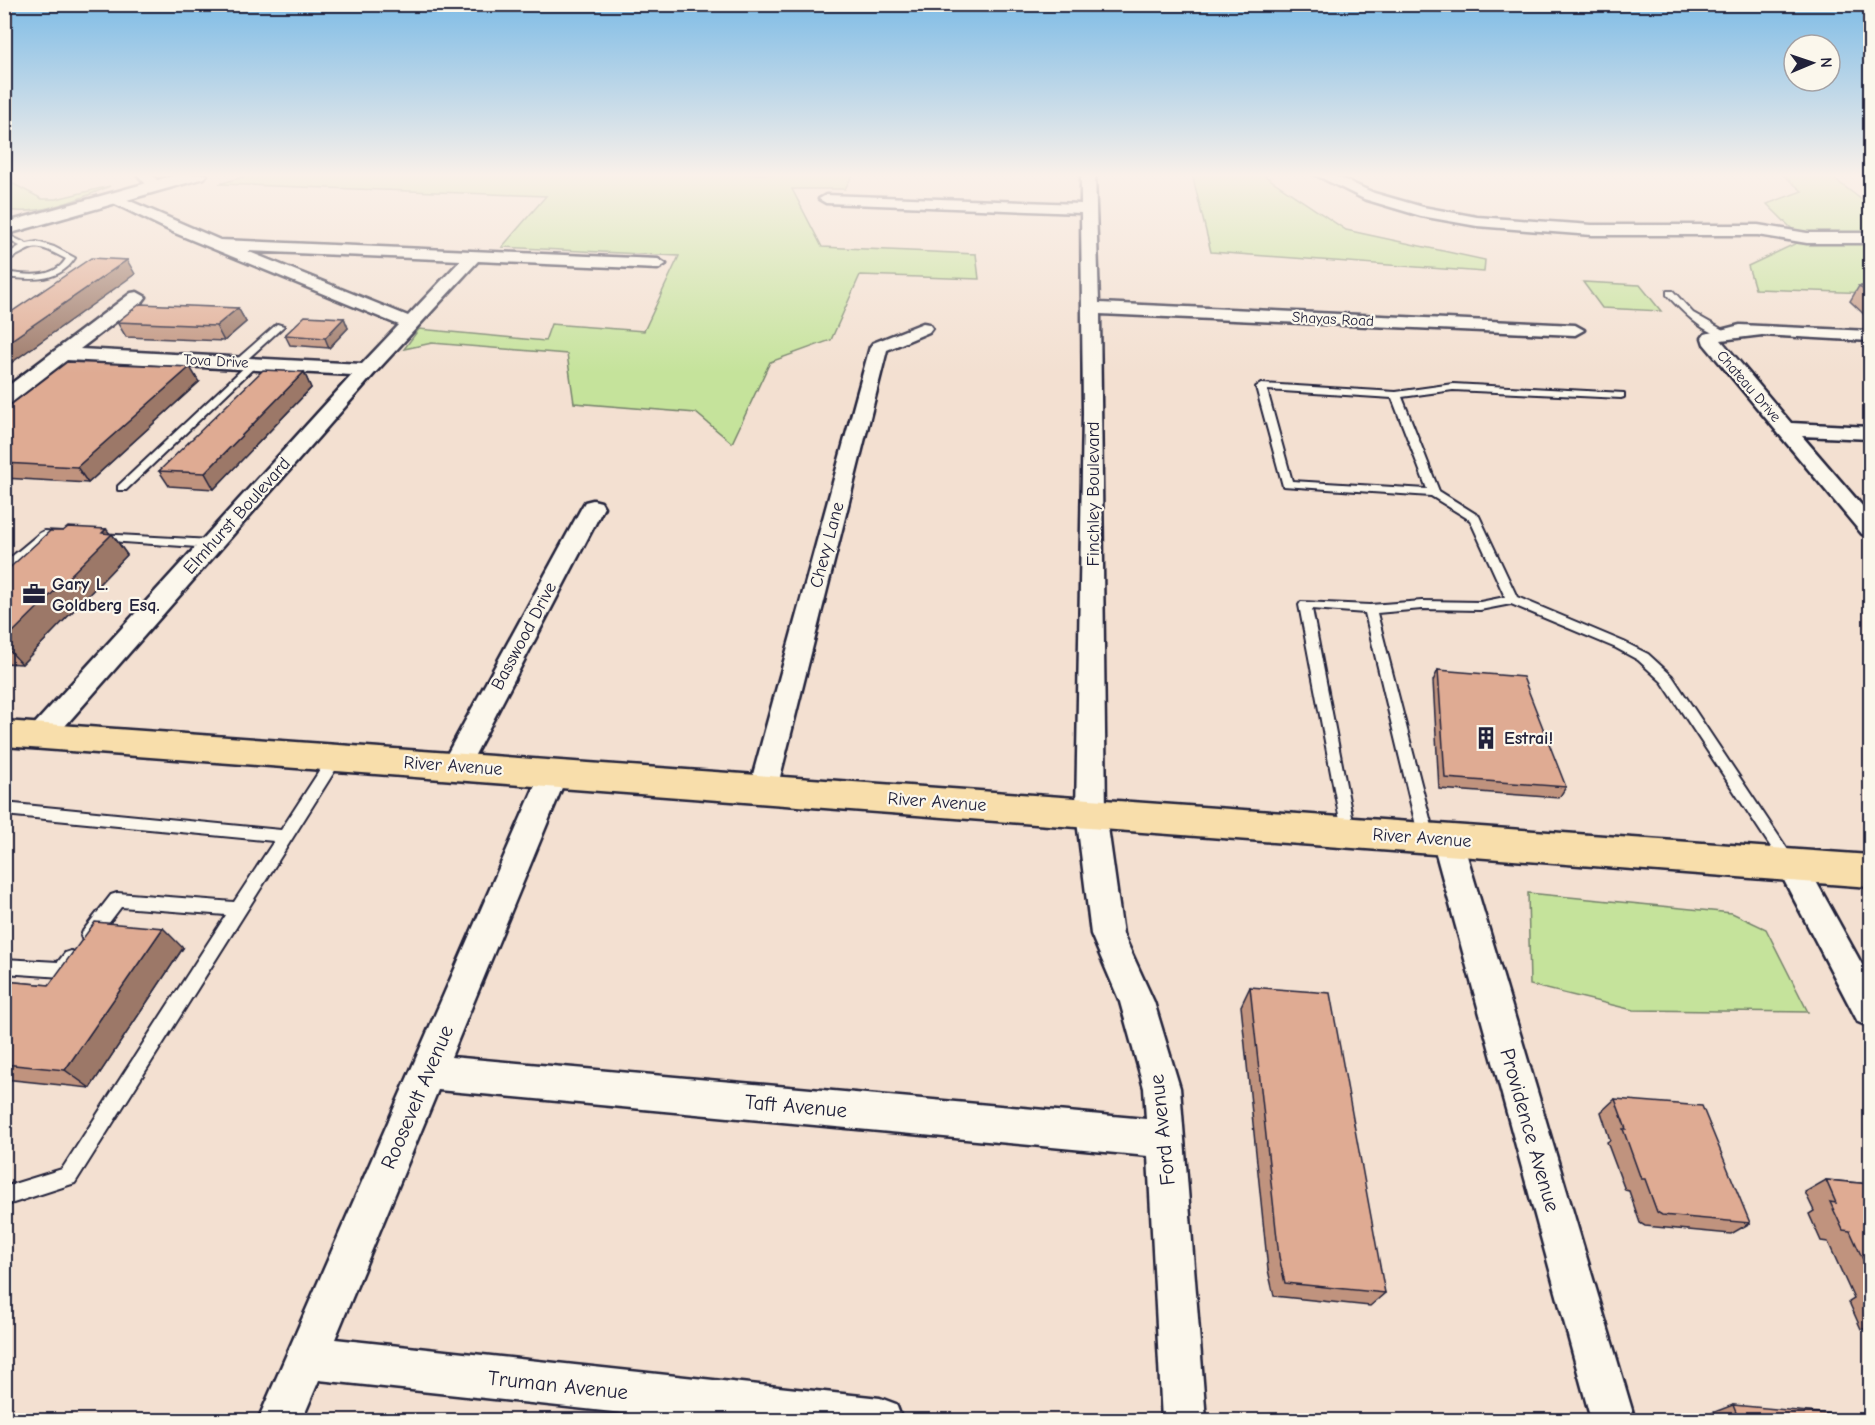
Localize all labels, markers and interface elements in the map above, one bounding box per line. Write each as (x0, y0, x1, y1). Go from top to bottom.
north arrow (1782, 33, 1842, 93)
text: N (1817, 57, 1835, 68)
street label: Shayas Road (1292, 308, 1374, 330)
street label: Chateau Drive (1713, 346, 1785, 426)
street label: Tova Drive (183, 350, 250, 372)
street label: Finchley Boulevard (1083, 421, 1104, 567)
street label: Elmhurst Boulevard (179, 453, 295, 579)
street label: Chevy Lane (805, 500, 849, 590)
place label: Gary L. Goldberg Esq. (52, 574, 160, 616)
street label: Basswood Drive (487, 578, 561, 694)
office icon: Gary L. Goldberg Esq. (21, 581, 47, 607)
building icon: Estrai! (1473, 725, 1499, 751)
place label: Estrai! (1504, 728, 1553, 749)
street label: River Avenue (403, 752, 503, 780)
street label: River Avenue (887, 788, 987, 816)
street label: River Avenue (1372, 824, 1472, 852)
street label: Roosevelt Avenue (376, 1021, 458, 1173)
street label: Providence Avenue (1495, 1045, 1565, 1215)
street label: Ford Avenue (1144, 1073, 1180, 1187)
street label: Taft Avenue (744, 1090, 848, 1122)
street label: Truman Avenue (487, 1366, 629, 1404)

